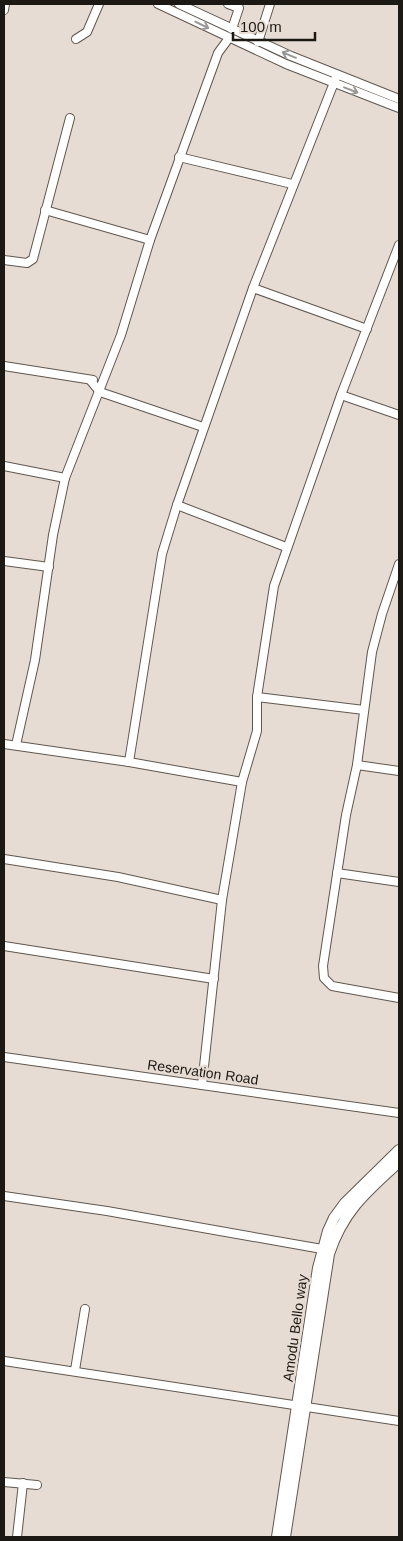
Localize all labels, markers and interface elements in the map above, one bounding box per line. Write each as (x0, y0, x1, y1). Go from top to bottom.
scale bar (233, 10, 316, 42)
text: 100 m (240, 18, 282, 35)
one-way arrow (194, 21, 209, 30)
one-way arrow (282, 50, 297, 60)
one-way arrow (343, 86, 358, 95)
street label: Reservation Road (146, 1056, 260, 1088)
street label: Amodu Bello way (280, 1273, 310, 1383)

